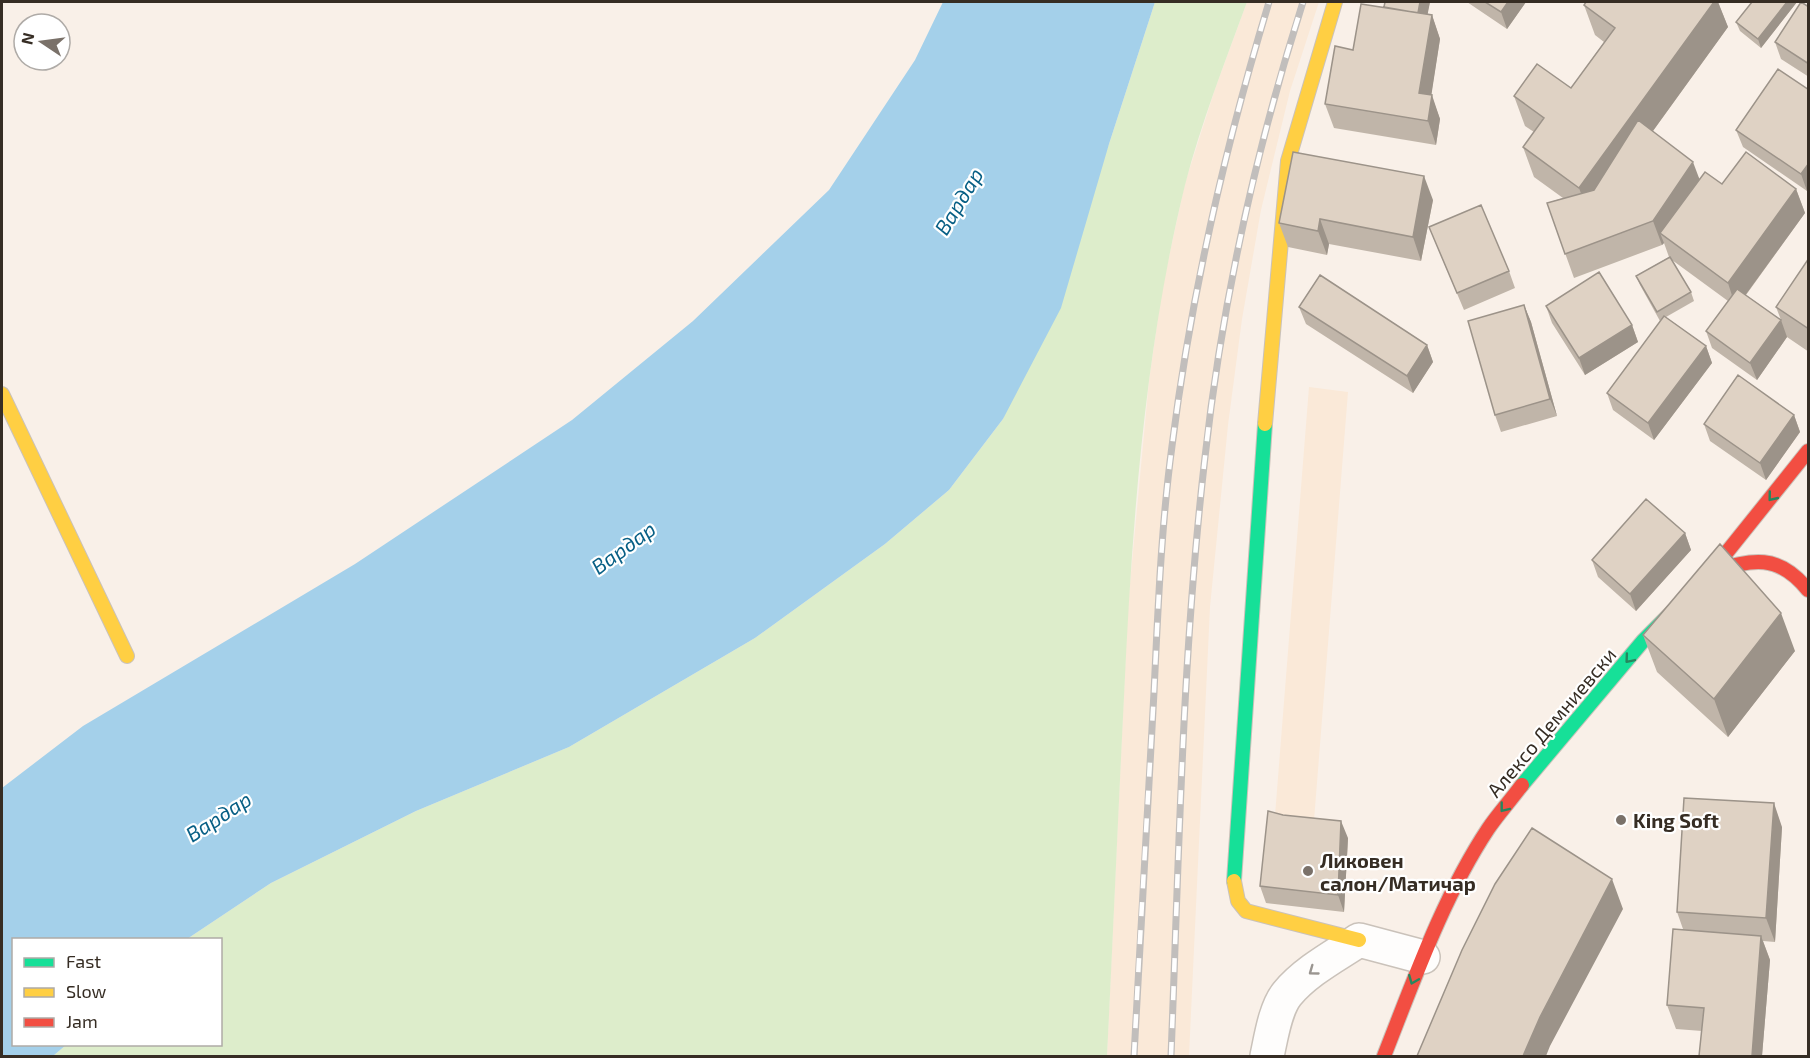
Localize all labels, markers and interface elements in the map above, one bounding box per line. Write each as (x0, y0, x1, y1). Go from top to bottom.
north arrow (12, 12, 72, 72)
text: N (16, 31, 37, 46)
water label: Вардар (928, 163, 988, 239)
one-way arrow (1768, 490, 1779, 501)
water label: Вардар (586, 515, 660, 579)
street label: Алексо Демниевски (1481, 642, 1621, 802)
one-way arrow (1625, 652, 1636, 663)
water label: Вардар (180, 786, 256, 846)
one-way arrow (1500, 802, 1511, 813)
place label: King Soft (1633, 808, 1719, 832)
marker: King Soft (1614, 813, 1628, 827)
place label: Ликовен салон/Матичар (1320, 848, 1476, 895)
marker: Ликовен салон/Матичар (1301, 864, 1315, 878)
legend (12, 938, 222, 1046)
text: Fast (66, 950, 101, 972)
one-way arrow (1308, 964, 1319, 975)
one-way arrow (1408, 975, 1421, 985)
text: Slow (66, 980, 107, 1002)
text: Jam (66, 1010, 98, 1032)

